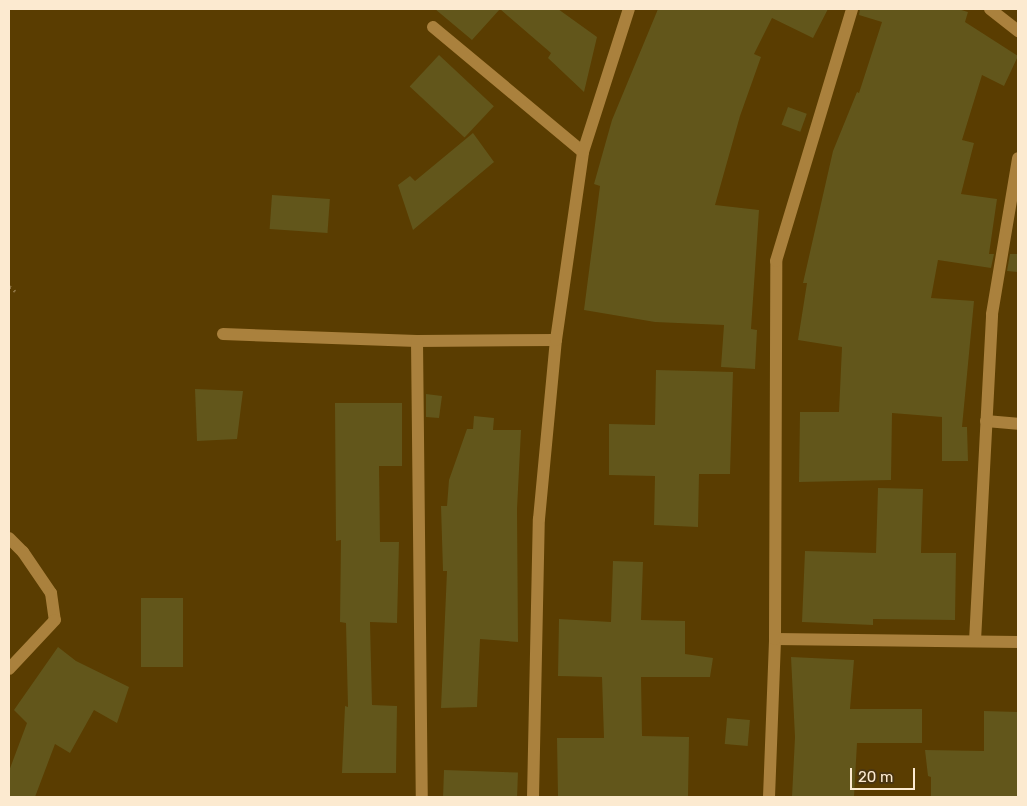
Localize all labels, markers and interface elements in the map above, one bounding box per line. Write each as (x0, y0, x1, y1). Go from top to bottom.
scale bar (852, 758, 917, 790)
text: 20 m (858, 768, 893, 786)

